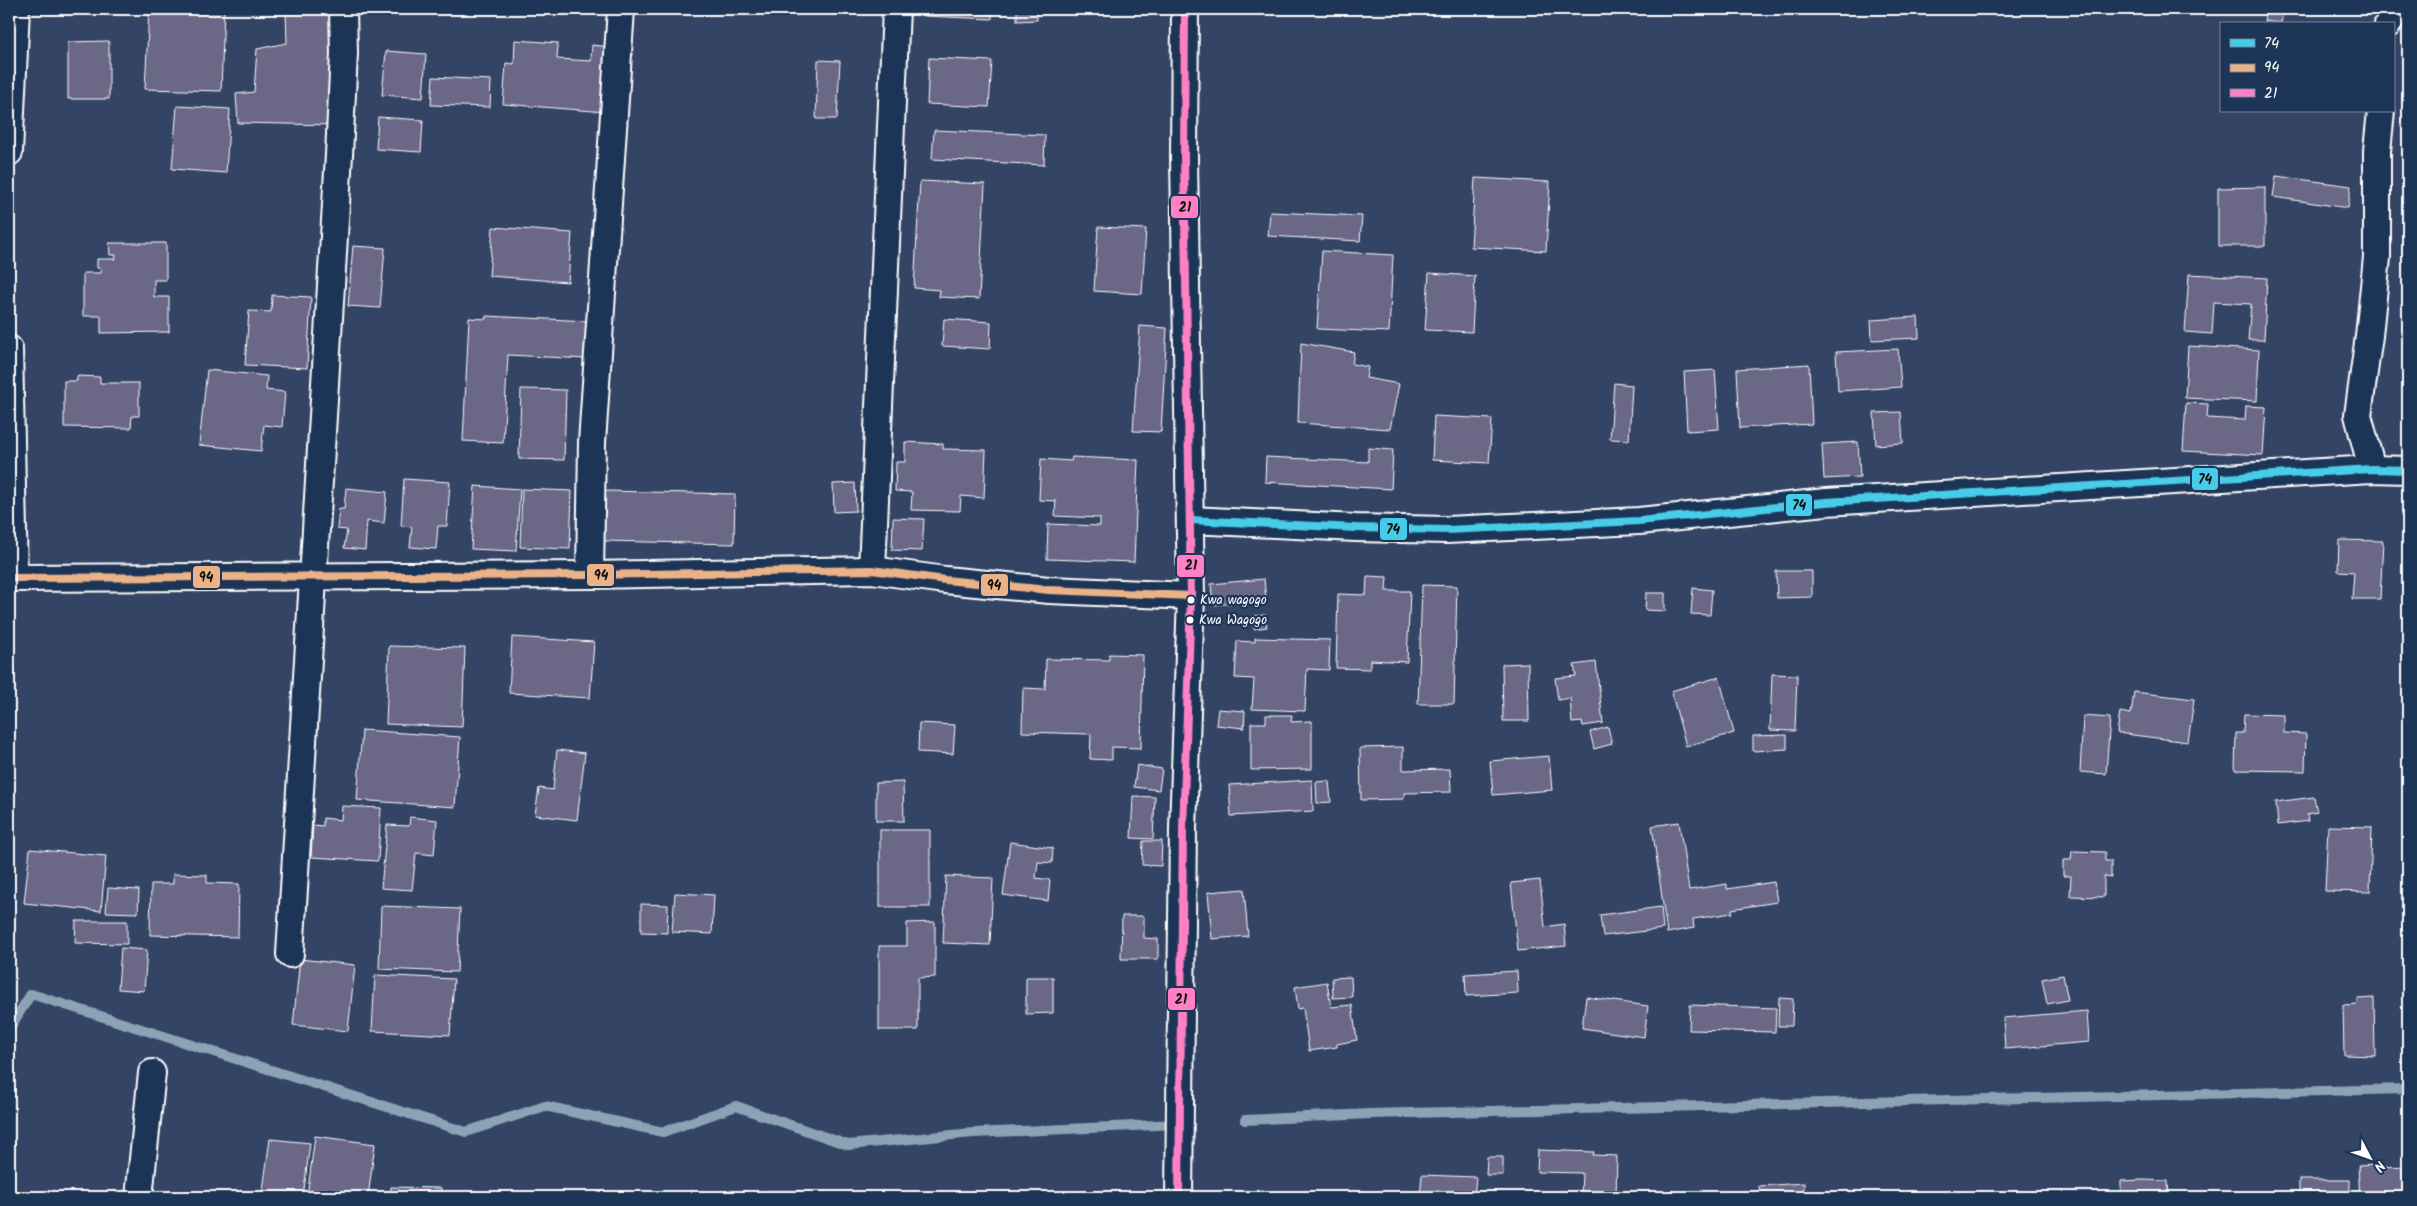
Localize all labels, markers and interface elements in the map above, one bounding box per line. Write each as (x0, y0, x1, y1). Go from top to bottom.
legend (2220, 22, 2394, 112)
text: 74 (2264, 32, 2279, 56)
text: 94 (2264, 56, 2280, 80)
text: 21 (2264, 82, 2278, 106)
line badge: 21 (1170, 195, 1199, 219)
text: 21 (1179, 197, 1192, 219)
line badge: 74 (2191, 467, 2219, 491)
text: 74 (2198, 469, 2212, 491)
line badge: 74 (1785, 493, 1813, 517)
text: 74 (1792, 495, 1806, 517)
line badge: 74 (1379, 517, 1408, 541)
text: 74 (1386, 519, 1400, 541)
line badge: 21 (1176, 554, 1205, 578)
text: 21 (1185, 555, 1198, 577)
line badge: 94 (586, 563, 615, 587)
line badge: 94 (192, 565, 221, 589)
text: 94 (594, 565, 609, 587)
text: 94 (199, 567, 214, 589)
line badge: 94 (980, 573, 1009, 597)
text: 94 (987, 575, 1002, 597)
place label: Kwa wagogo (1200, 590, 1267, 611)
marker: Kwa wagogo (1186, 595, 1196, 605)
place label: Kwa Wagogo (1199, 610, 1267, 631)
marker: Kwa Wagogo (1185, 615, 1195, 625)
line badge: 21 (1167, 987, 1196, 1011)
text: 21 (1175, 989, 1188, 1011)
north arrow (2344, 1134, 2394, 1184)
text: N (2368, 1155, 2390, 1177)

